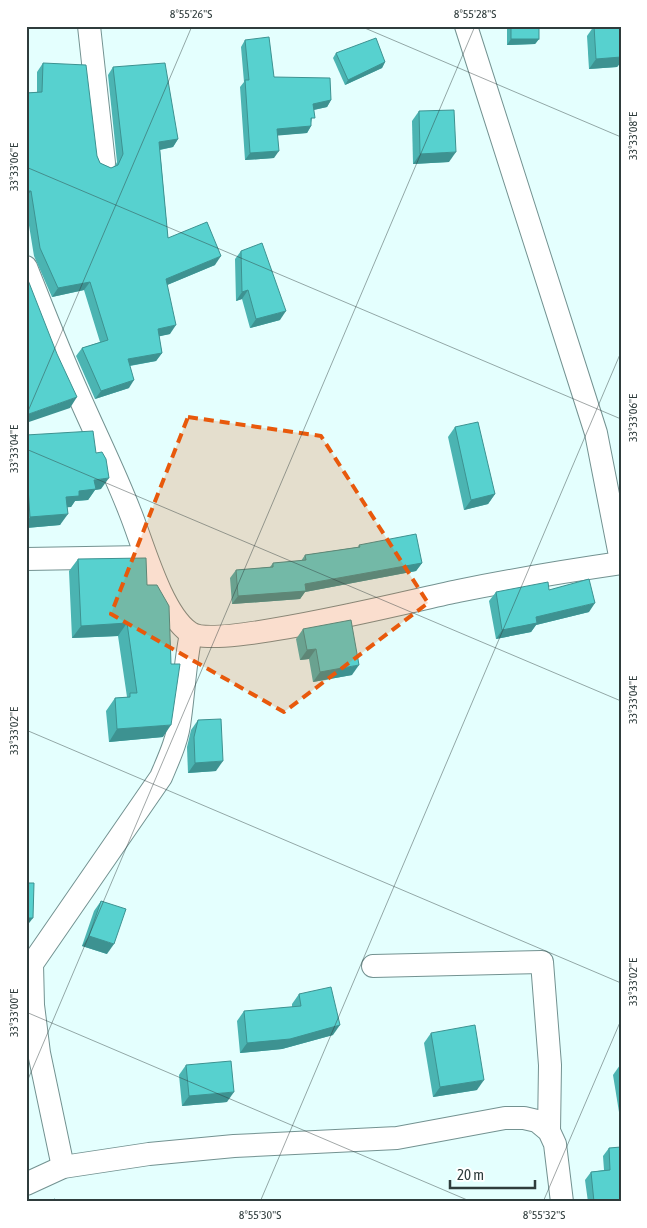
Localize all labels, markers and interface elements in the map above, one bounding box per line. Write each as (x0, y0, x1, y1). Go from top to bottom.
text: 8°55'26"S (170, 7, 212, 21)
text: 8°55'28"S (454, 7, 496, 21)
text: 33°33'08"E (626, 112, 640, 160)
text: 33°33'06"E (7, 143, 21, 191)
text: 33°33'06"E (626, 394, 640, 442)
text: 33°33'04"E (7, 425, 21, 473)
text: 33°33'04"E (626, 676, 640, 724)
text: 33°33'02"E (7, 707, 21, 755)
text: 33°33'02"E (626, 958, 640, 1006)
text: 33°33'00"E (7, 989, 21, 1037)
scale bar (450, 1158, 534, 1190)
text: 20 m (457, 1166, 484, 1183)
text: 8°55'30"S (239, 1208, 281, 1222)
text: 8°55'32"S (523, 1208, 565, 1222)

